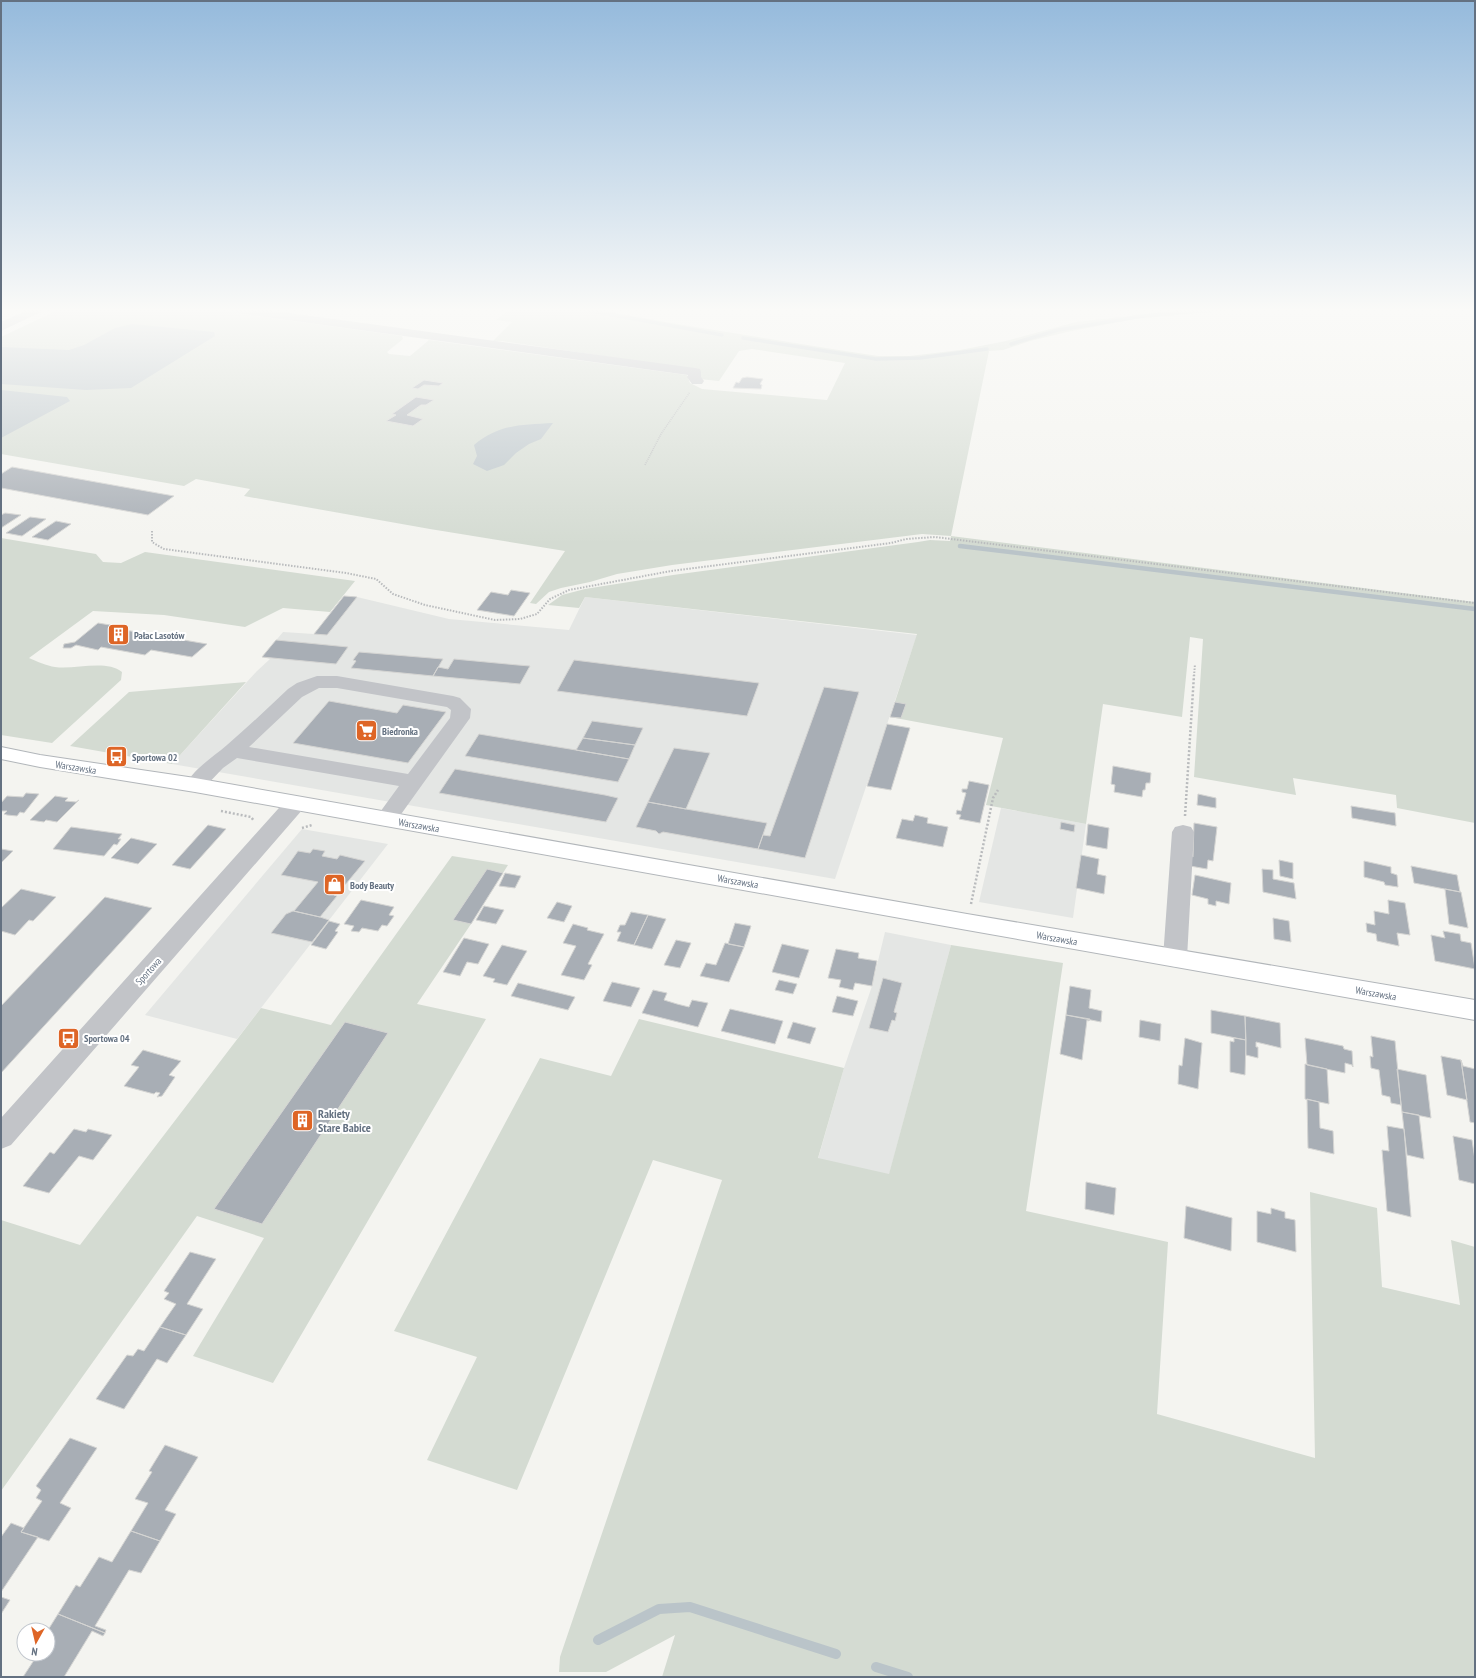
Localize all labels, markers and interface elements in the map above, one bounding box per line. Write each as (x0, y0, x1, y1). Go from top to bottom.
building icon: Pałac Lasotów (105, 622, 131, 648)
place label: Pałac Lasotów (134, 629, 185, 642)
supermarket icon: Biedronka (354, 718, 380, 744)
place label: Biedronka (382, 725, 418, 738)
bus stop icon: Sportowa 02 (104, 744, 130, 770)
place label: Sportowa 02 (132, 751, 178, 764)
street label: Warszawska (55, 758, 97, 777)
street label: Warszawska (397, 816, 440, 835)
shop icon: Body Beauty (321, 872, 347, 898)
street label: Warszawska (716, 872, 759, 891)
place label: Body Beauty (350, 879, 395, 892)
street label: Warszawska (1035, 929, 1078, 948)
street label: Sportowa (133, 955, 164, 988)
street label: Warszawska (1354, 984, 1397, 1003)
bus stop icon: Sportowa 04 (56, 1025, 82, 1051)
place label: Sportowa 04 (84, 1032, 130, 1045)
place label: Rakiety Stare Babice (318, 1106, 371, 1135)
building icon: Rakiety Stare Babice (290, 1108, 316, 1134)
north arrow (16, 1622, 56, 1662)
text: N (31, 1645, 39, 1659)

